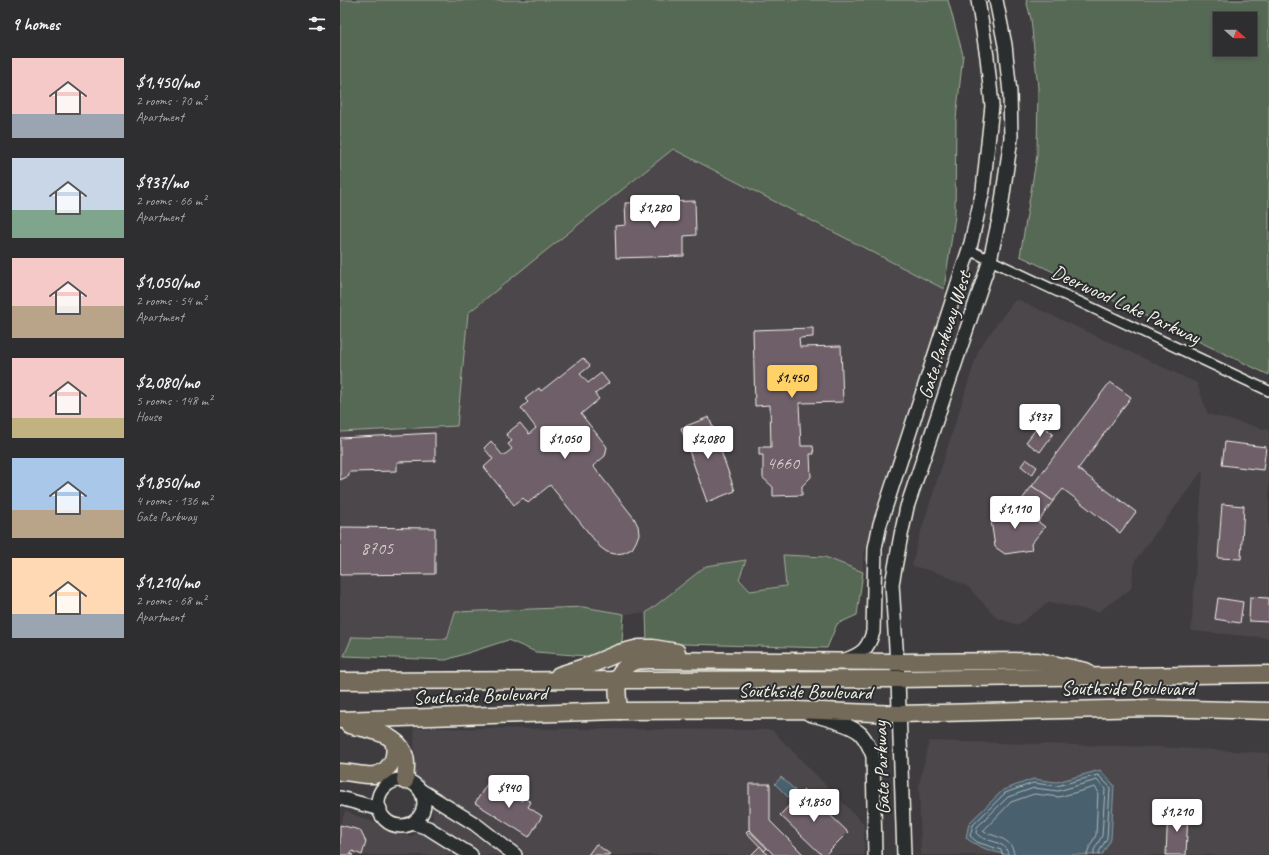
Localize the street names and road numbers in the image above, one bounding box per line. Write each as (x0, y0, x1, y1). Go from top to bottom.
street label: Deerwood Lake Parkway (1047, 259, 1205, 350)
street label: Gate Parkway West (912, 266, 978, 402)
street label: Southside Boulevard (1061, 676, 1198, 701)
street label: Southside Boulevard (738, 678, 875, 705)
street label: Southside Boulevard (413, 681, 550, 710)
street label: Gate Parkway (867, 720, 896, 815)

